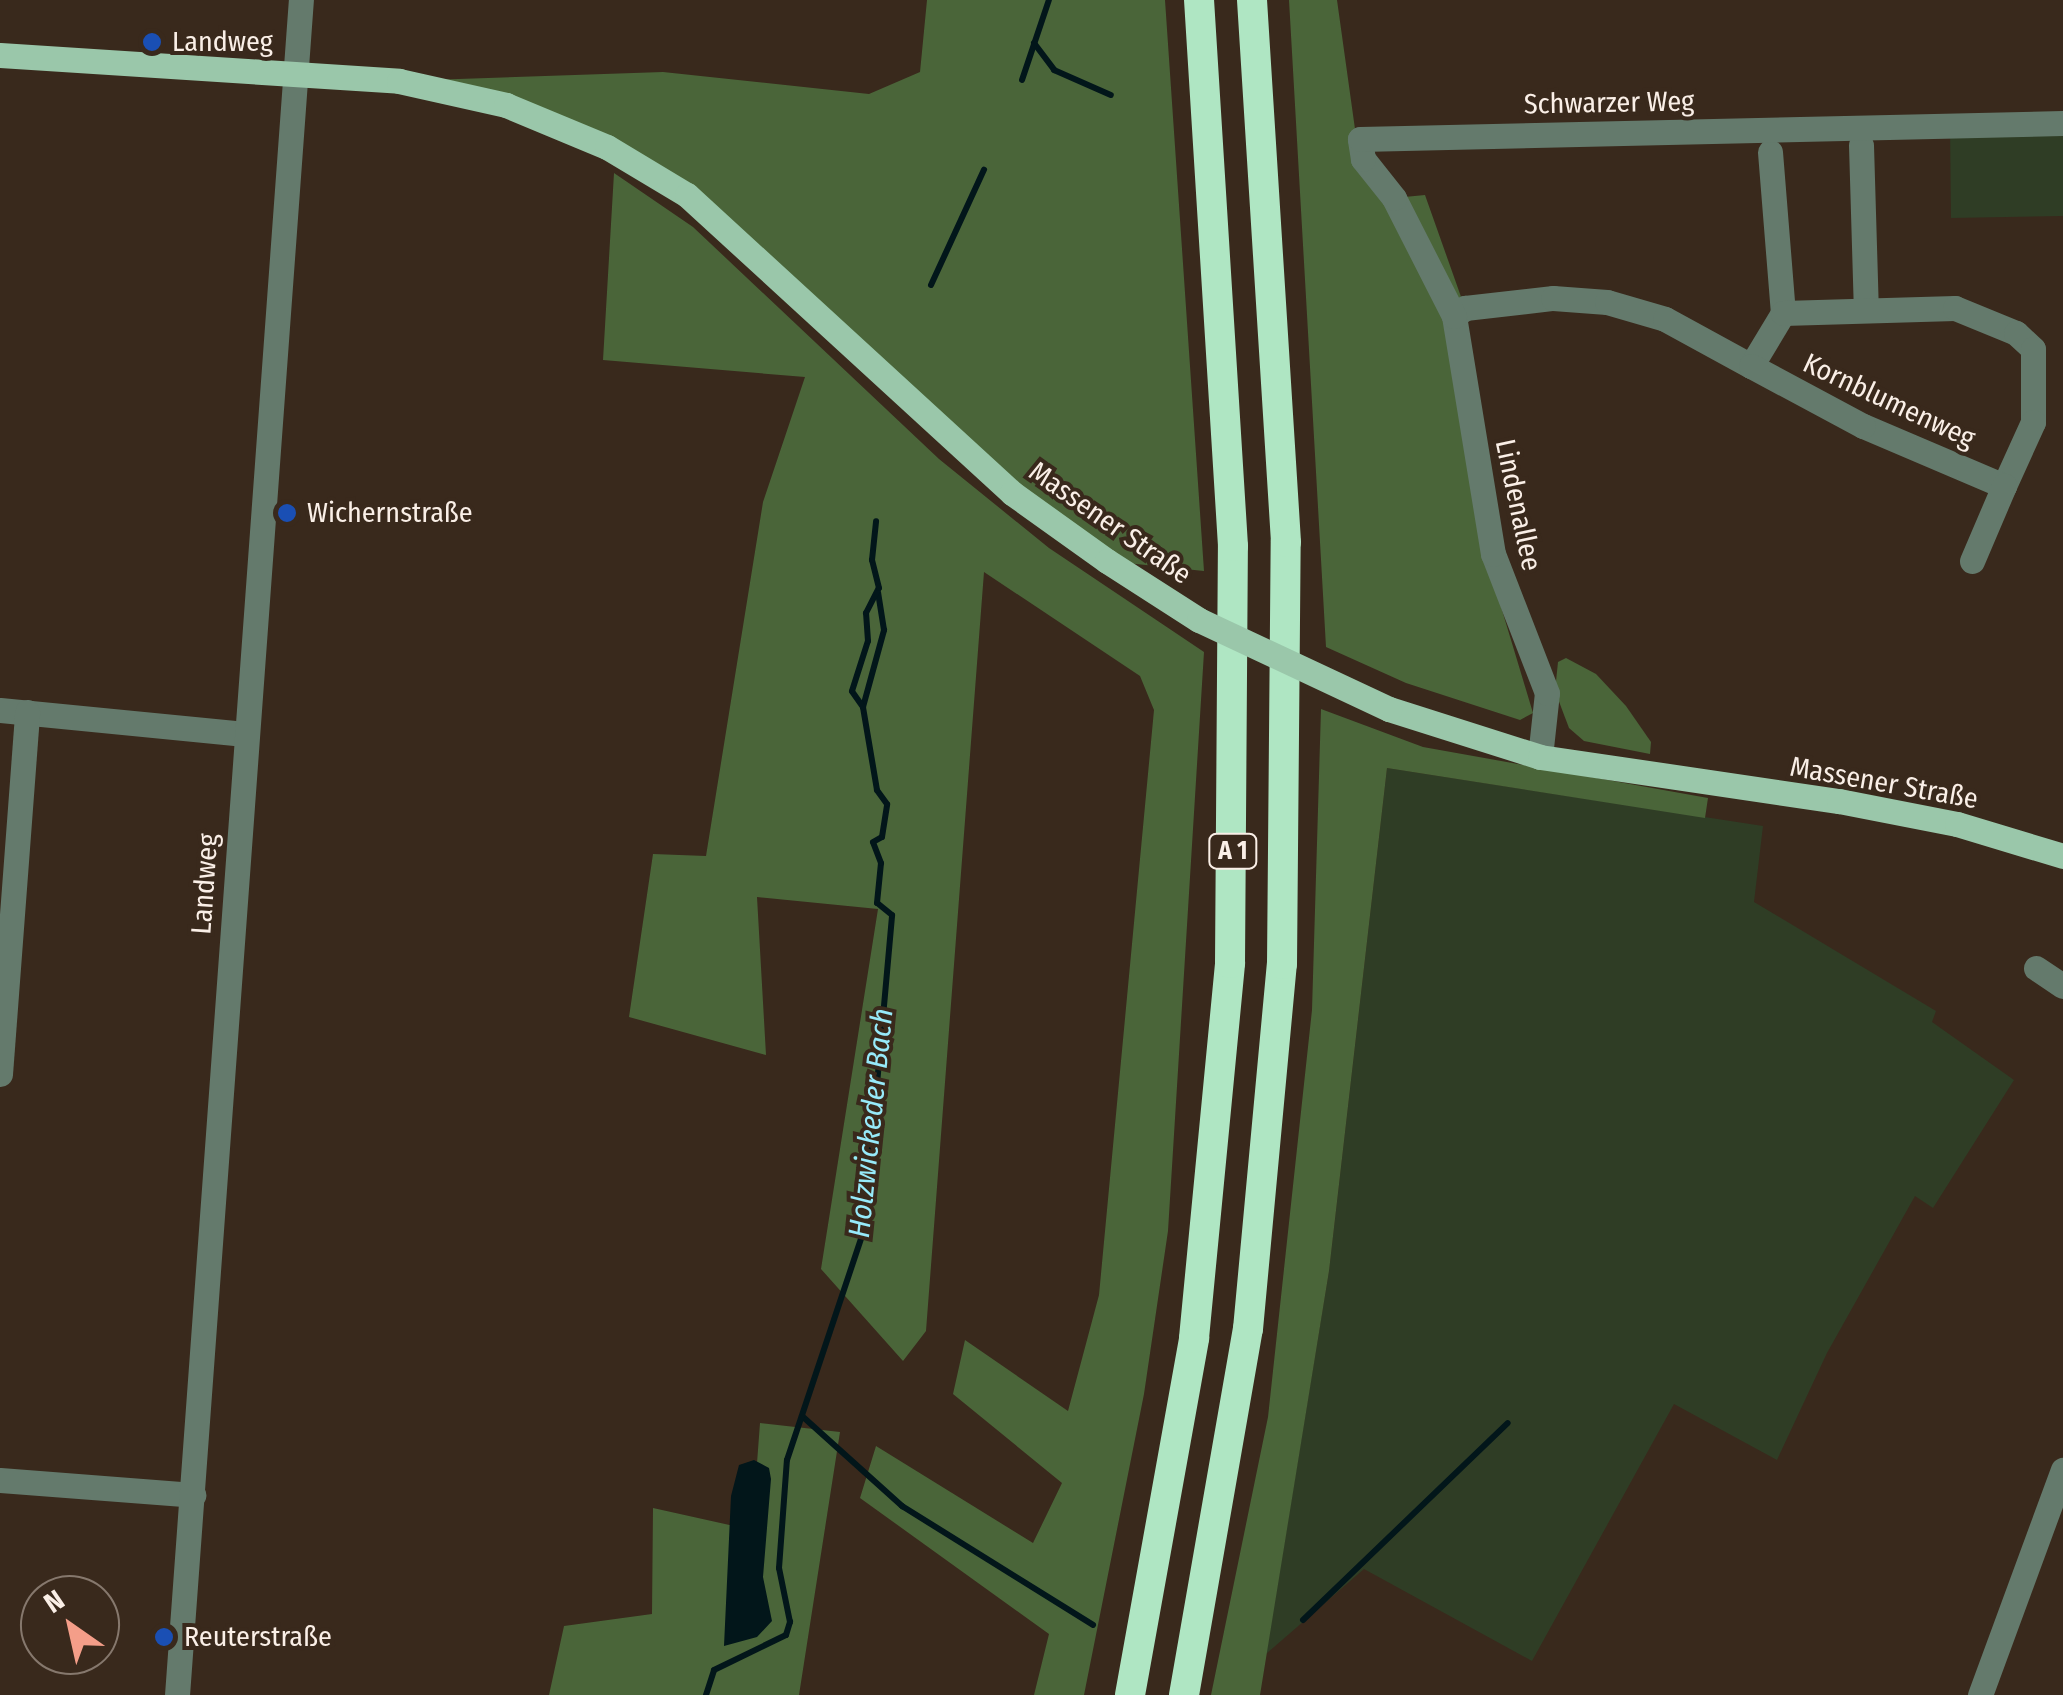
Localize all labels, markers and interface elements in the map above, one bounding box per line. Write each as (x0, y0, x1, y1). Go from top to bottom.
place label: Landweg (172, 25, 273, 59)
marker: Landweg (141, 31, 163, 53)
street label: Schwarzer Weg (1523, 85, 1695, 121)
street label: Kornblumenweg (1798, 346, 1980, 456)
street label: Lindenallee (1488, 436, 1548, 574)
street label: Massener Straße (1022, 455, 1198, 591)
place label: Wichernstraße (307, 496, 473, 530)
marker: Wichernstraße (276, 502, 298, 524)
street label: Massener Straße (1787, 750, 1981, 816)
road number: A 1 (1208, 831, 1258, 871)
street label: Landweg (185, 832, 225, 936)
water label: Holzwickeder Bach (841, 1006, 901, 1240)
north arrow (20, 1575, 120, 1675)
text: N (38, 1583, 70, 1620)
place label: Reuterstraße (184, 1620, 332, 1654)
marker: Reuterstraße (153, 1626, 175, 1648)

